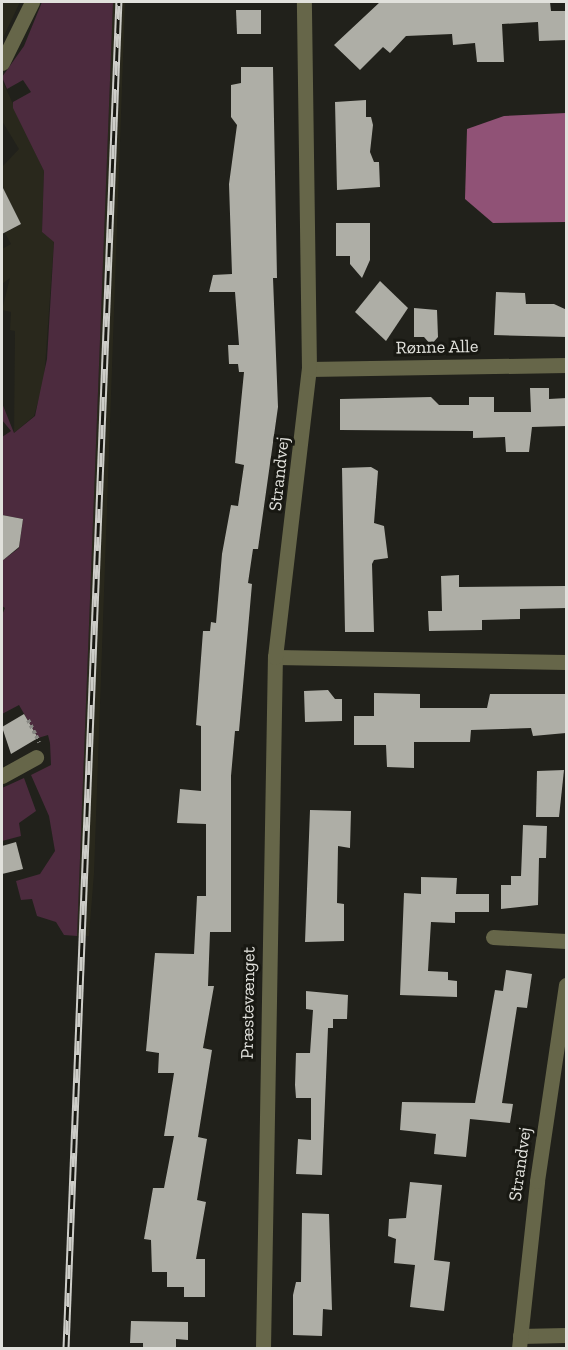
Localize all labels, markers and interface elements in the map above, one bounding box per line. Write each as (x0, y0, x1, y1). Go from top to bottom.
street label: Rønne Alle (395, 335, 479, 359)
street label: Strandvej (264, 436, 294, 512)
street label: Præstevænget (236, 947, 260, 1059)
street label: Strandvej (504, 1126, 536, 1202)

